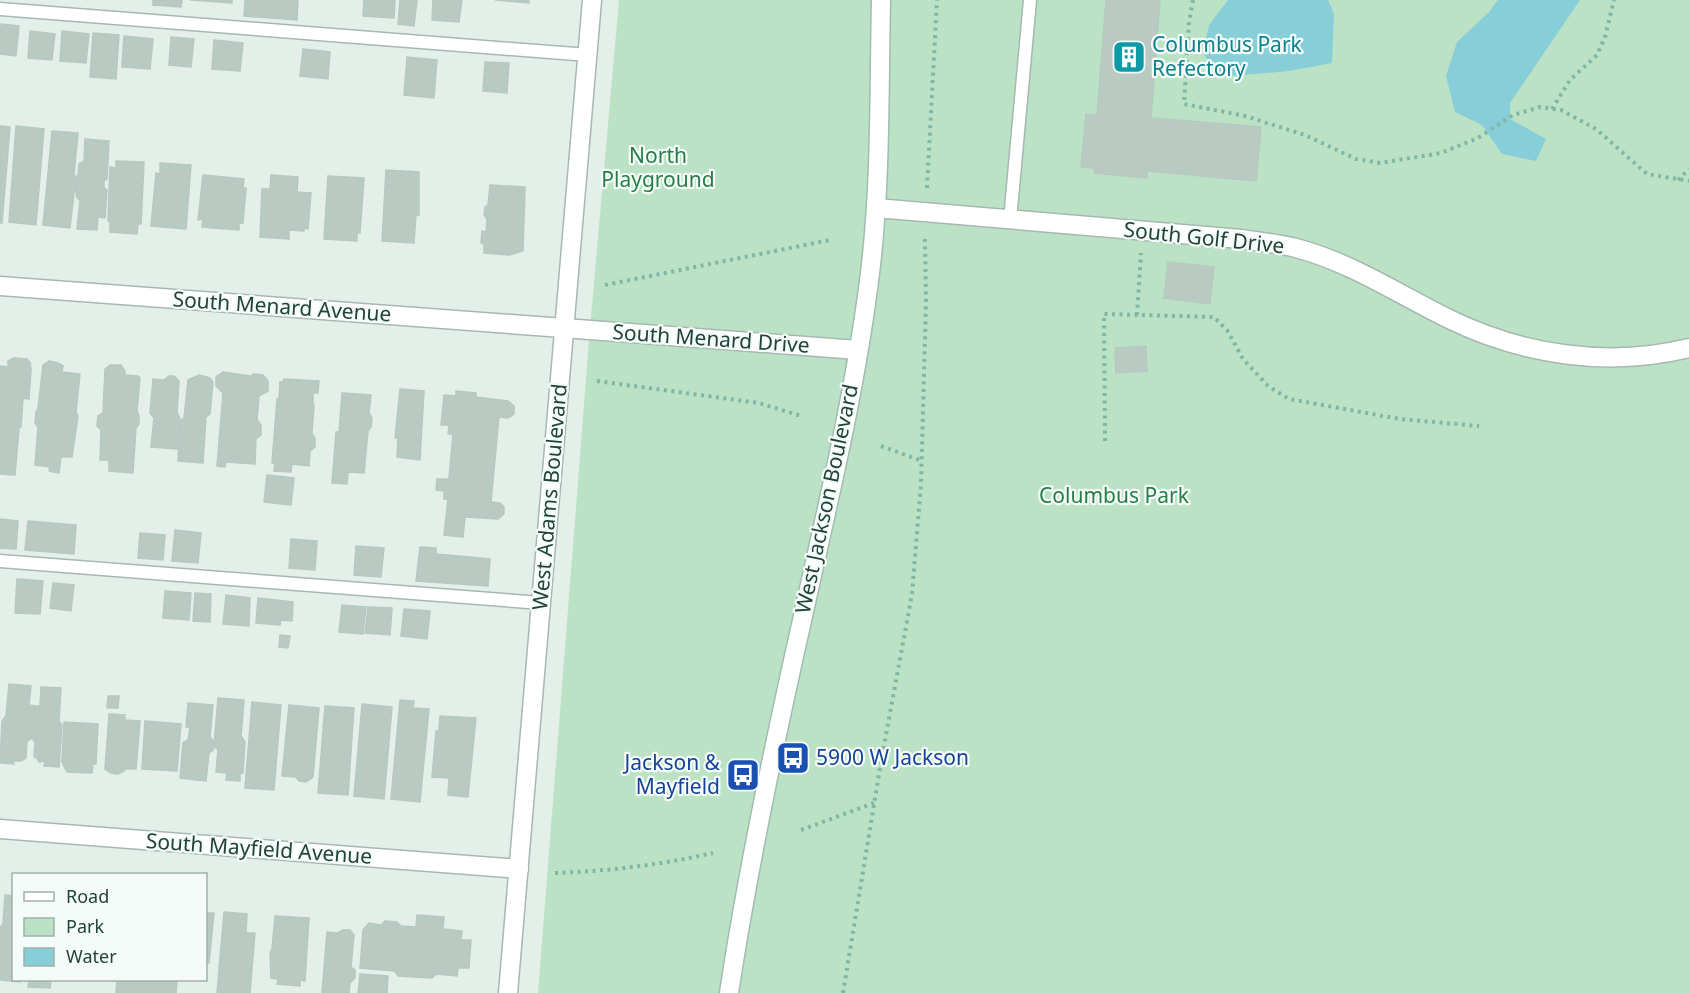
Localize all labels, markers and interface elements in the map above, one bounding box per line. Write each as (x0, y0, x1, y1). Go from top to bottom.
place label: Columbus Park Refectory (1152, 30, 1303, 82)
building icon: Columbus Park Refectory (1111, 39, 1147, 75)
park label: North Playground (601, 141, 715, 193)
street label: South Golf Drive (1122, 215, 1286, 259)
street label: South Menard Avenue (172, 284, 392, 328)
street label: South Menard Drive (612, 317, 811, 359)
street label: West Jackson Boulevard (788, 382, 864, 616)
street label: West Adams Boulevard (525, 383, 573, 611)
park label: Columbus Park (1039, 481, 1190, 509)
bus stop icon: 5900 W Jackson (775, 740, 811, 776)
place label: 5900 W Jackson (816, 743, 969, 771)
place label: Jackson & Mayfield (623, 748, 721, 800)
bus stop icon: Jackson & Mayfield (725, 757, 761, 793)
street label: South Mayfield Avenue (145, 826, 373, 870)
legend (12, 873, 207, 981)
text: Road (66, 884, 109, 908)
text: Park (66, 914, 104, 938)
text: Water (66, 944, 117, 968)

